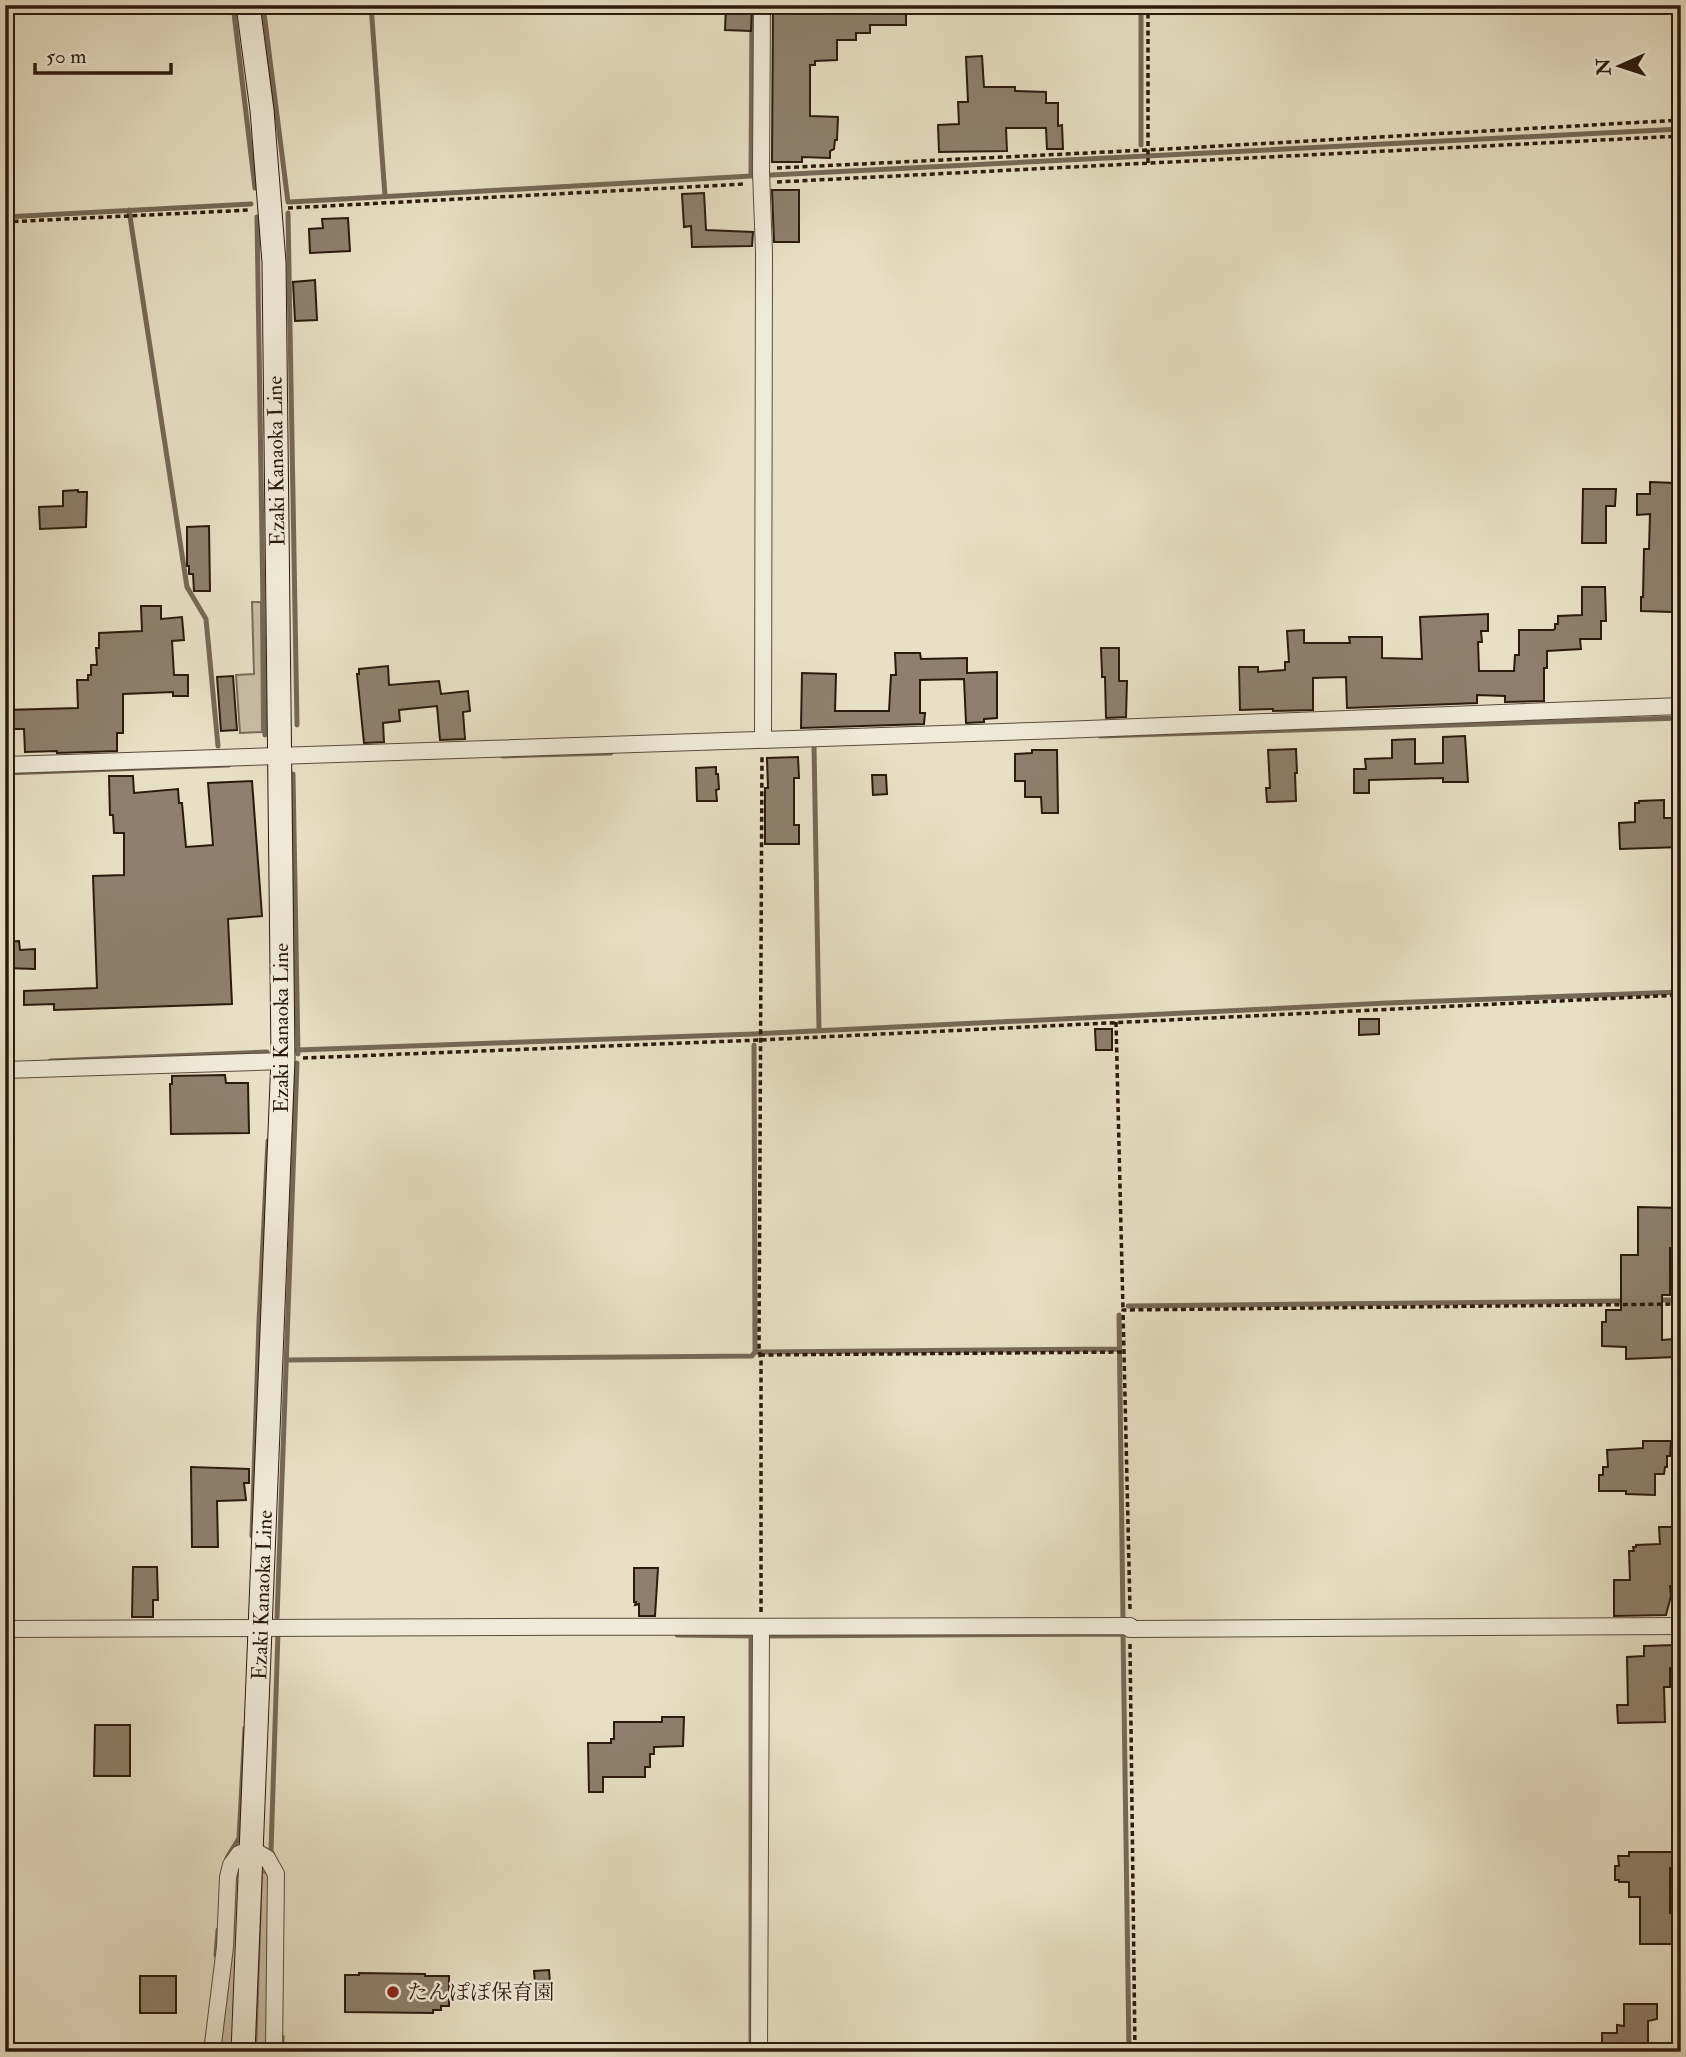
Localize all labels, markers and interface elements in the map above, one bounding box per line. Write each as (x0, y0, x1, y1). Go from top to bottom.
scale bar (35, 32, 172, 76)
north arrow (1584, 32, 1654, 102)
text: 50 m (46, 43, 87, 70)
text: N (1592, 57, 1617, 77)
street label: Ezaki Kanaoka Line (262, 375, 291, 546)
street label: Ezaki Kanaoka Line (268, 943, 295, 1113)
street label: Ezaki Kanaoka Line (246, 1509, 279, 1680)
place label: たんぽぽ保育園 (407, 1979, 554, 2006)
marker: たんぽぽ保育園 (385, 1984, 401, 2000)

